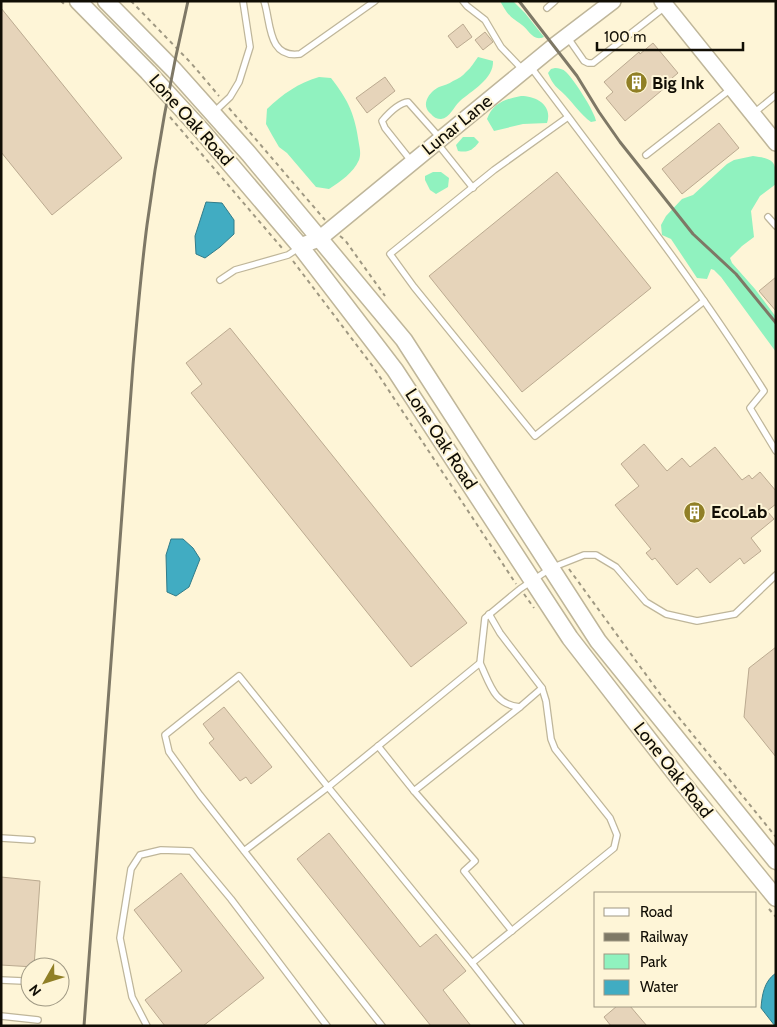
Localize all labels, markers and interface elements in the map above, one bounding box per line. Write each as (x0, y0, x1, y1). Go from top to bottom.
scale bar (597, 20, 743, 52)
text: 100 m (604, 28, 646, 46)
street label: Lone Oak Road (144, 70, 238, 170)
building icon: Big Ink (624, 71, 648, 95)
place label: Big Ink (652, 72, 704, 94)
street label: Lunar Lane (418, 90, 496, 160)
street label: Lone Oak Road (400, 385, 482, 493)
building icon: EcoLab (683, 500, 707, 524)
place label: EcoLab (711, 501, 767, 523)
street label: Lone Oak Road (629, 718, 717, 822)
legend (594, 892, 757, 1007)
text: Road (640, 903, 673, 921)
text: Railway (640, 928, 689, 946)
text: Park (640, 953, 667, 971)
north arrow (20, 957, 70, 1007)
text: Water (640, 978, 678, 996)
text: N (25, 981, 45, 1000)

